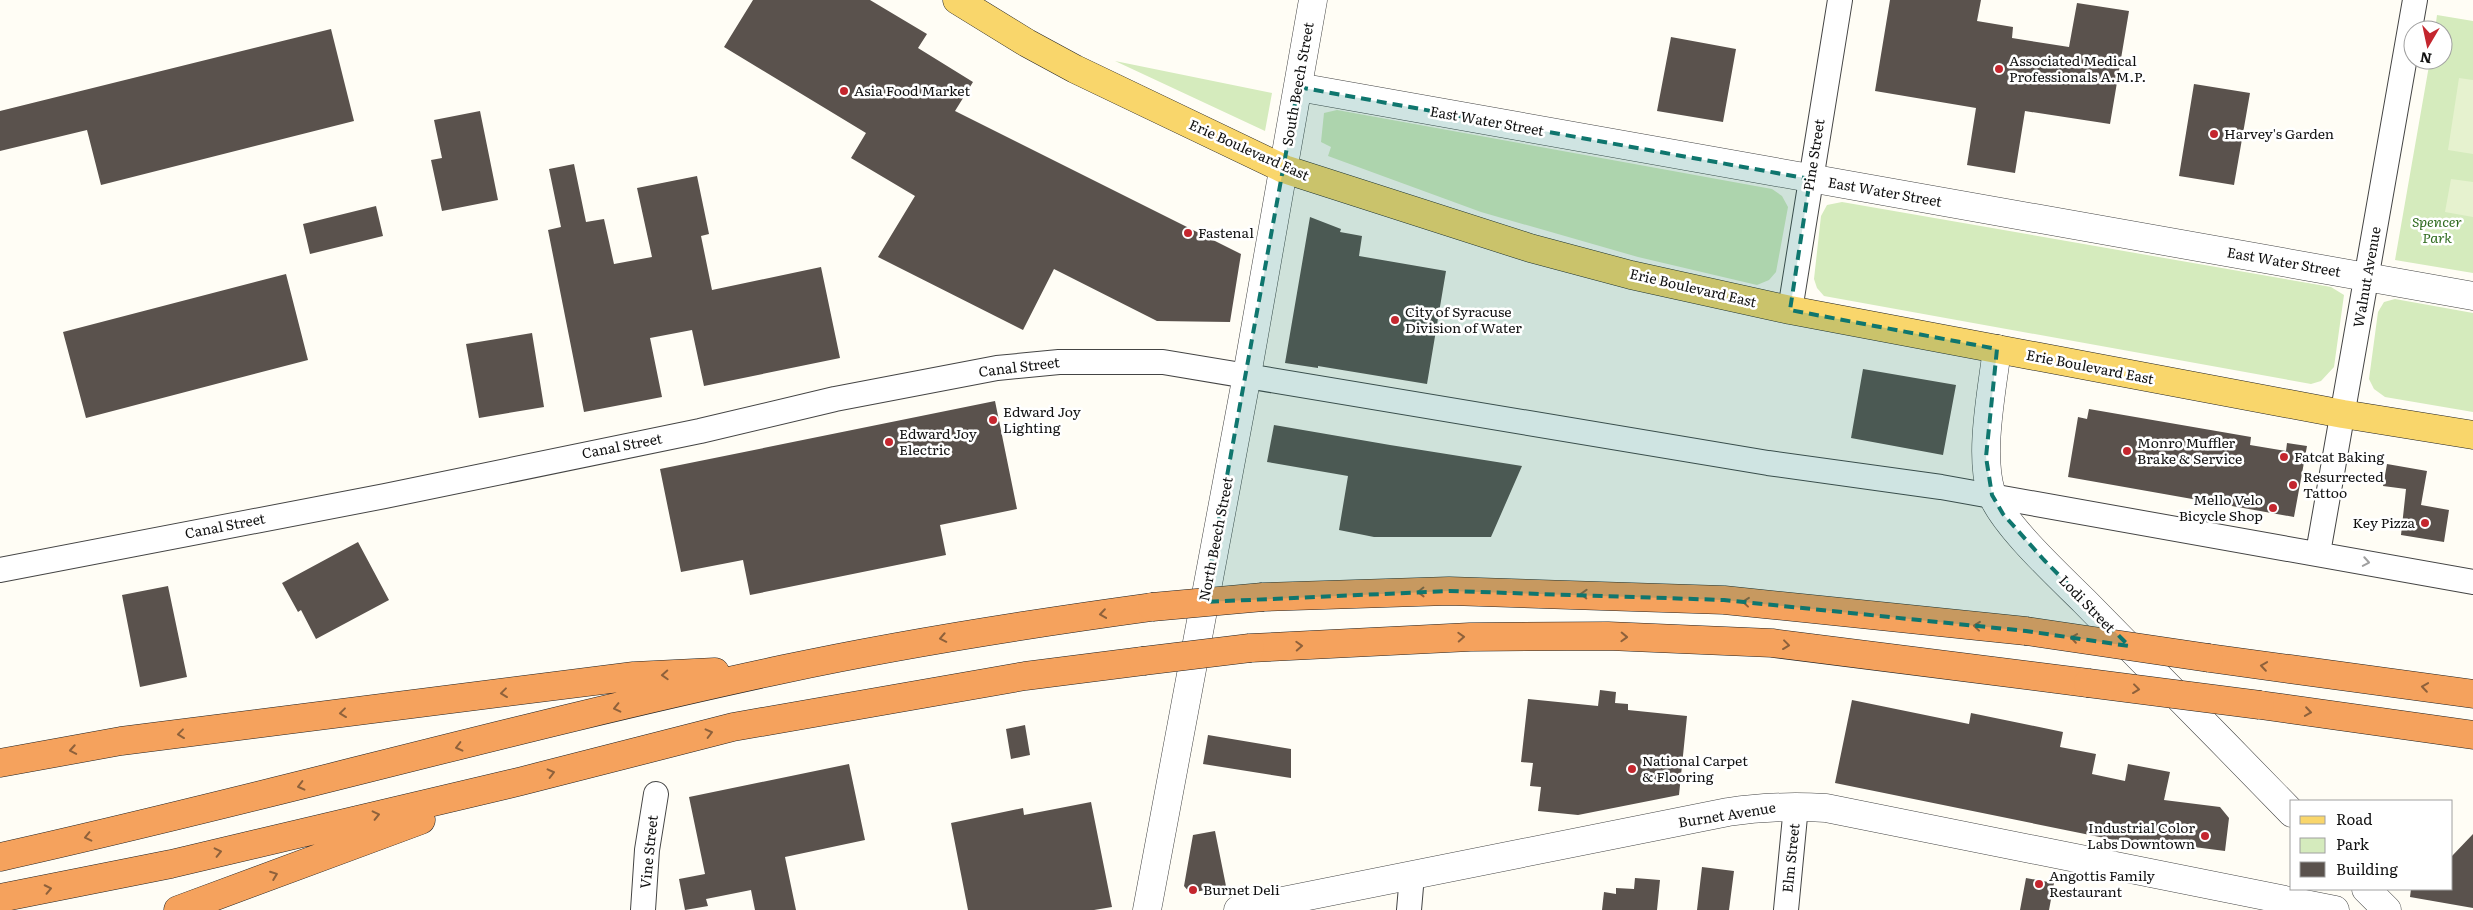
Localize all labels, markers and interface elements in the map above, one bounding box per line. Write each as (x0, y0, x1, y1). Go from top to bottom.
street label: South Beech Street (1276, 20, 1318, 147)
north arrow (2403, 20, 2453, 70)
text: N (2418, 48, 2433, 70)
place label: Associated Medical Professionals A.M.P. (2009, 50, 2146, 86)
marker: Associated Medical Professionals A.M.P. (1993, 63, 2005, 75)
place label: Asia Food Market (854, 80, 970, 100)
marker: Asia Food Market (838, 85, 850, 97)
street label: East Water Street (1429, 100, 1546, 140)
street label: Erie Boulevard East (1186, 114, 1313, 185)
street label: Pine Street (1797, 117, 1829, 192)
place label: Harvey's Garden (2224, 123, 2334, 143)
marker: Harvey's Garden (2208, 128, 2220, 140)
street label: East Water Street (1827, 171, 1944, 211)
park label: Spencer Park (2412, 211, 2462, 247)
place label: Fastenal (1198, 222, 1254, 242)
street label: Walnut Avenue (2347, 225, 2385, 329)
marker: Fastenal (1182, 227, 1194, 239)
street label: East Water Street (2226, 241, 2343, 281)
street label: Erie Boulevard East (1628, 263, 1759, 311)
place label: City of Syracuse Division of Water (1405, 301, 1522, 337)
marker: City of Syracuse Division of Water (1389, 314, 1401, 326)
street label: Erie Boulevard East (2025, 344, 2156, 388)
street label: Canal Street (977, 351, 1061, 381)
place label: Edward Joy Lighting (1003, 401, 1082, 437)
marker: Edward Joy Lighting (987, 414, 999, 426)
place label: Edward Joy Electric (899, 423, 978, 459)
street label: Canal Street (580, 427, 664, 463)
place label: Monro Muffler Brake & Service (2137, 432, 2242, 468)
marker: Edward Joy Electric (883, 436, 895, 448)
marker: Monro Muffler Brake & Service (2121, 445, 2133, 457)
place label: Fatcat Baking (2294, 446, 2385, 466)
marker: Fatcat Baking (2278, 451, 2290, 463)
place label: Resurrected Tattoo (2303, 466, 2384, 502)
street label: North Beech Street (1193, 475, 1237, 603)
marker: Resurrected Tattoo (2287, 479, 2299, 491)
place label: Mello Velo Bicycle Shop (2179, 489, 2263, 525)
marker: Mello Velo Bicycle Shop (2267, 502, 2279, 514)
street label: Canal Street (183, 507, 267, 543)
place label: Key Pizza (2353, 512, 2415, 532)
marker: Key Pizza (2419, 517, 2431, 529)
one-way arrow (2362, 556, 2371, 567)
street label: Lodi Street (2055, 570, 2121, 637)
one-way arrow (1417, 587, 1425, 597)
one-way arrow (1580, 589, 1588, 600)
one-way arrow (1742, 597, 1750, 608)
one-way arrow (1099, 608, 1108, 618)
one-way arrow (1973, 621, 1981, 632)
one-way arrow (1458, 632, 1466, 643)
one-way arrow (1620, 632, 1628, 642)
one-way arrow (938, 633, 947, 643)
one-way arrow (2070, 634, 2079, 644)
one-way arrow (1782, 639, 1790, 650)
one-way arrow (1295, 640, 1303, 651)
one-way arrow (2259, 661, 2268, 671)
one-way arrow (661, 669, 669, 680)
one-way arrow (2420, 682, 2428, 693)
one-way arrow (2132, 683, 2140, 694)
one-way arrow (499, 687, 507, 698)
one-way arrow (612, 702, 621, 713)
one-way arrow (2304, 706, 2312, 716)
one-way arrow (338, 707, 346, 718)
one-way arrow (177, 728, 185, 739)
one-way arrow (704, 728, 713, 739)
one-way arrow (455, 741, 464, 752)
one-way arrow (69, 744, 77, 754)
place label: National Carpet & Flooring (1642, 750, 1748, 786)
marker: National Carpet & Flooring (1626, 763, 1638, 775)
one-way arrow (547, 768, 556, 779)
one-way arrow (297, 780, 306, 791)
street label: Burnet Avenue (1677, 796, 1777, 832)
legend (2290, 800, 2453, 890)
text: Road (2336, 807, 2372, 830)
one-way arrow (372, 810, 381, 821)
street label: Vine Street (634, 814, 662, 890)
place label: Industrial Color Labs Downtown (2087, 817, 2195, 853)
street label: Elm Street (1776, 822, 1804, 894)
marker: Industrial Color Labs Downtown (2199, 830, 2211, 842)
one-way arrow (84, 832, 93, 842)
text: Park (2336, 832, 2370, 855)
one-way arrow (214, 847, 222, 858)
text: Building (2336, 857, 2398, 880)
place label: Angottis Family Restaurant (2049, 865, 2156, 901)
one-way arrow (269, 871, 278, 882)
marker: Angottis Family Restaurant (2033, 878, 2045, 890)
place label: Burnet Deli (1203, 879, 1280, 899)
one-way arrow (43, 884, 52, 894)
marker: Burnet Deli (1187, 884, 1199, 896)

